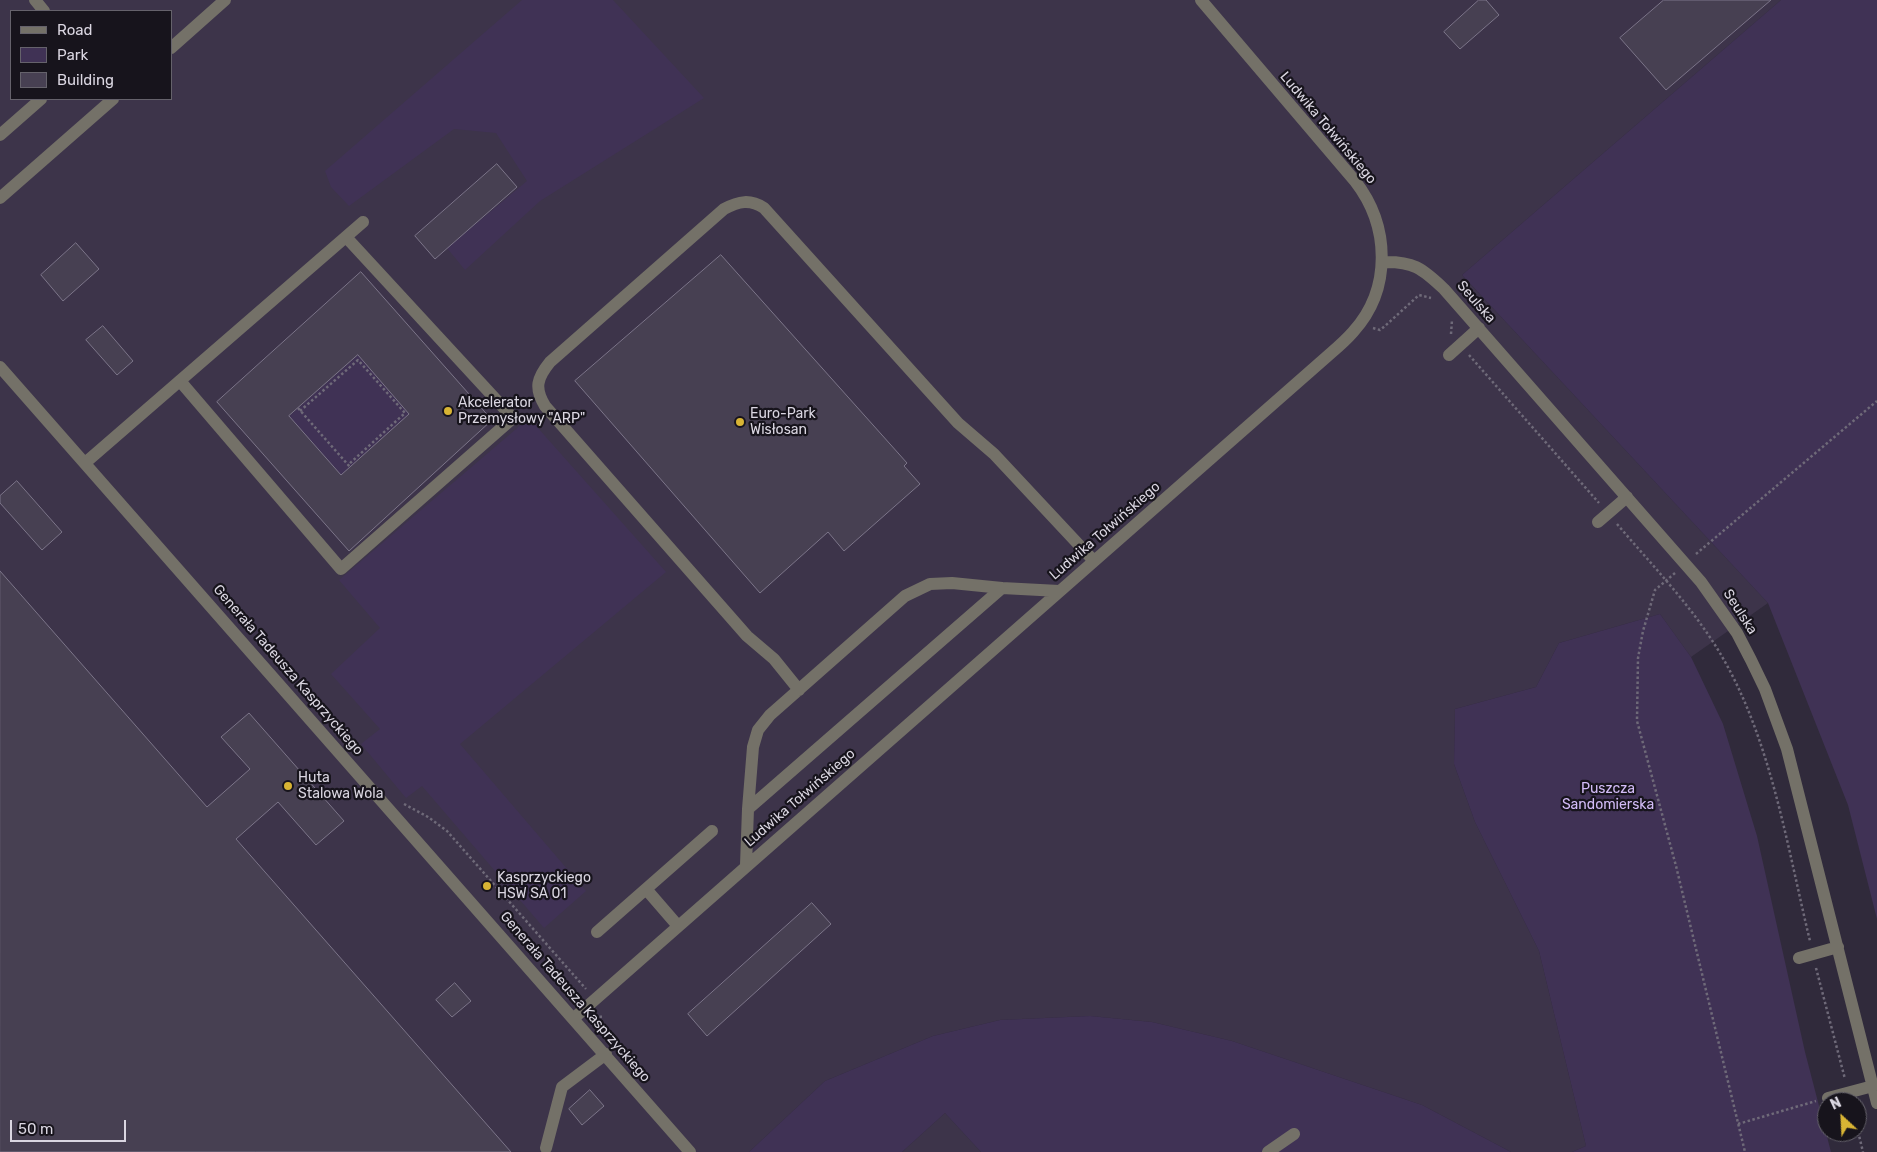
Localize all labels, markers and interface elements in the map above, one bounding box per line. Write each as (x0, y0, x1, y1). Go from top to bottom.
legend (10, 10, 172, 100)
text: Road (57, 21, 93, 39)
text: Park (57, 46, 88, 64)
street label: Ludwika Tołwińskiego (1276, 69, 1380, 187)
text: Building (57, 71, 114, 89)
street label: Seulska (1453, 277, 1499, 327)
place label: Akcelerator Przemysłowy "ARP" (458, 395, 585, 428)
marker: Akcelerator Przemysłowy "ARP" (442, 405, 454, 417)
place label: Euro-Park Wisłosan (750, 406, 816, 438)
marker: Euro-Park Wisłosan (734, 416, 746, 428)
street label: Ludwika Tołwińskiego (1046, 478, 1164, 584)
street label: Generała Tadeusza Kasprzyckiego (209, 581, 367, 759)
street label: Seulska (1719, 586, 1761, 638)
street label: Ludwika Tołwińskiego (741, 745, 859, 851)
place label: Huta Stalowa Wola (298, 770, 383, 802)
marker: Huta Stalowa Wola (282, 780, 294, 792)
park label: Puszcza Sandomierska (1562, 781, 1654, 814)
place label: Kasprzyckiego HSW SA 01 (497, 870, 591, 902)
marker: Kasprzyckiego HSW SA 01 (481, 880, 493, 892)
street label: Generała Tadeusza Kasprzyckiego (496, 908, 654, 1086)
north arrow (1817, 1092, 1867, 1142)
text: N (1828, 1094, 1844, 1114)
scale bar (12, 1110, 129, 1142)
text: 50 m (18, 1120, 53, 1138)

